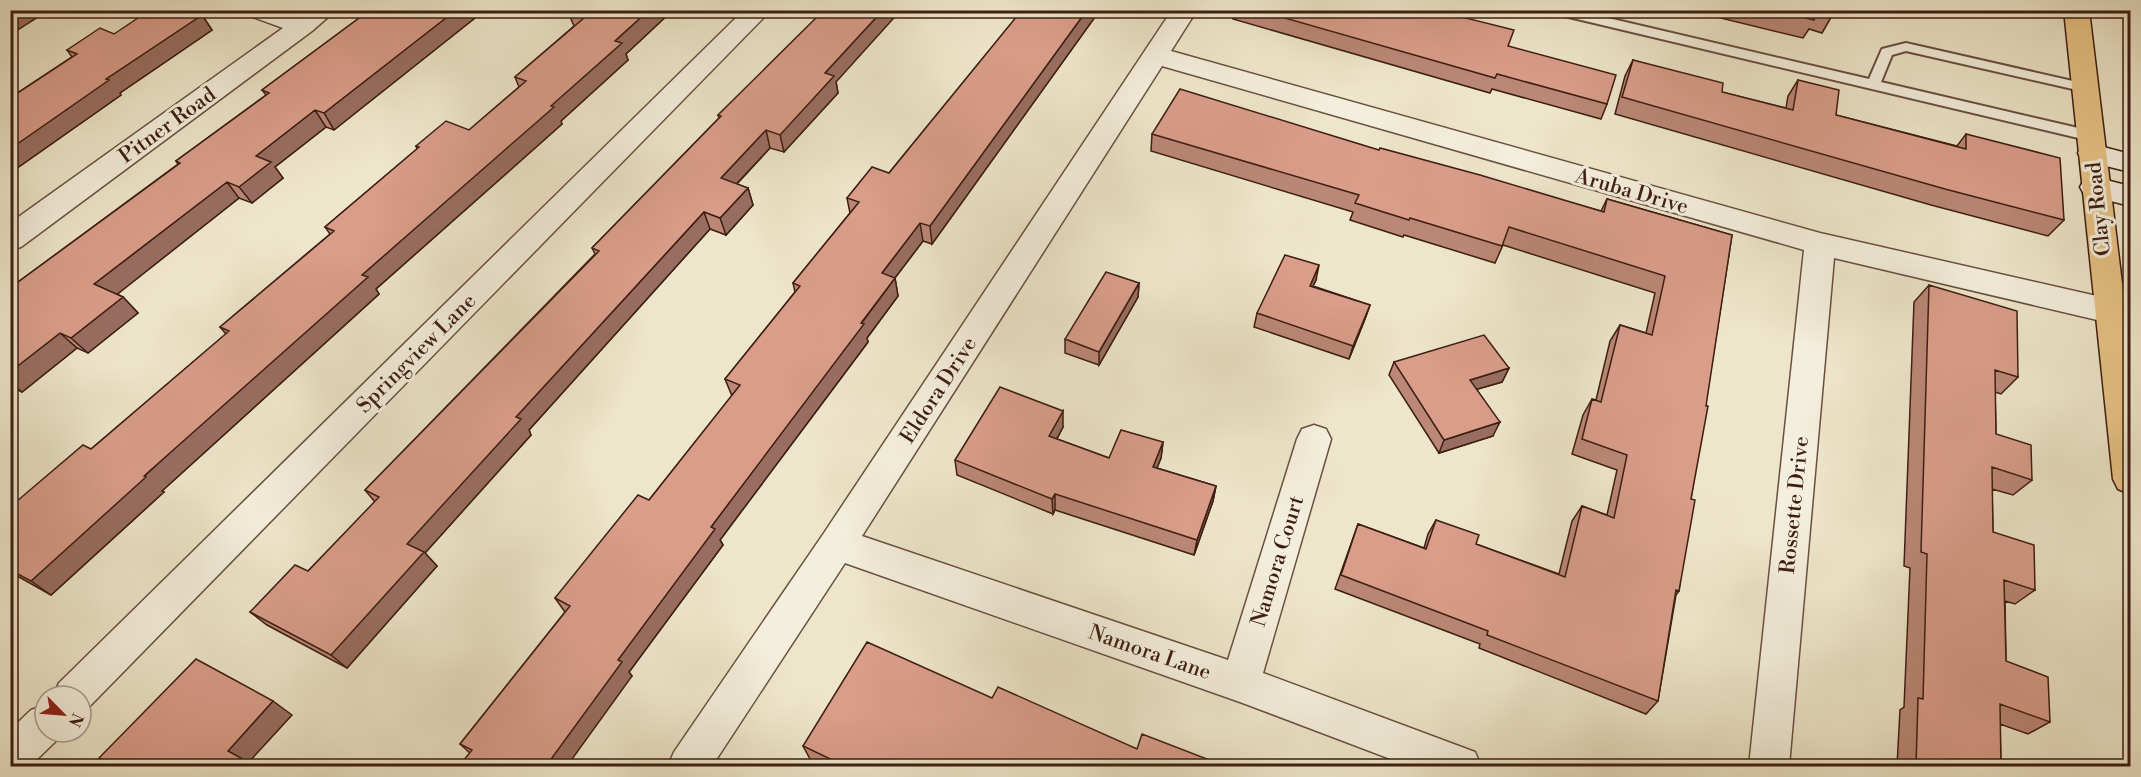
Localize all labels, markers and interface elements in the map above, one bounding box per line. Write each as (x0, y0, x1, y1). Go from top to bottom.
street label: Pitner Road (114, 82, 221, 170)
street label: Clay Road (2081, 161, 2117, 257)
street label: Aruba Drive (1571, 163, 1691, 221)
street label: Springview Lane (352, 289, 482, 419)
street label: Eldora Drive (895, 332, 983, 449)
street label: Rossette Drive (1775, 435, 1815, 575)
street label: Namora Court (1246, 492, 1310, 630)
street label: Namora Lane (1085, 620, 1214, 686)
north arrow (33, 684, 93, 744)
text: N (64, 710, 87, 730)

